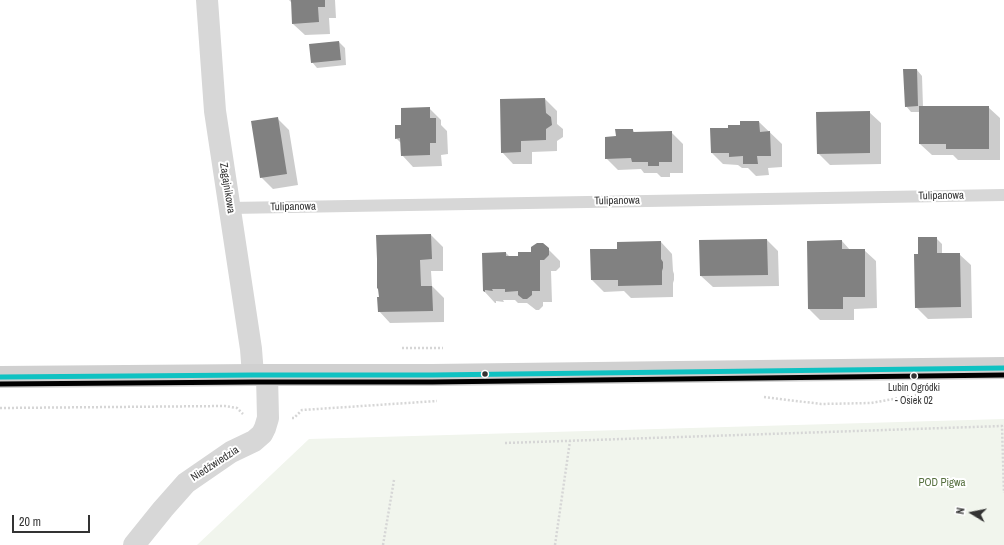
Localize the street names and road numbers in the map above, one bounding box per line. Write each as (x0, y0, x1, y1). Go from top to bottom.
street label: Zagajnikowa (216, 162, 238, 214)
street label: Tulipanowa (918, 189, 964, 203)
street label: Tulipanowa (594, 194, 640, 208)
street label: Tulipanowa (270, 200, 316, 214)
street label: Niedźwiedzia (188, 444, 242, 484)

